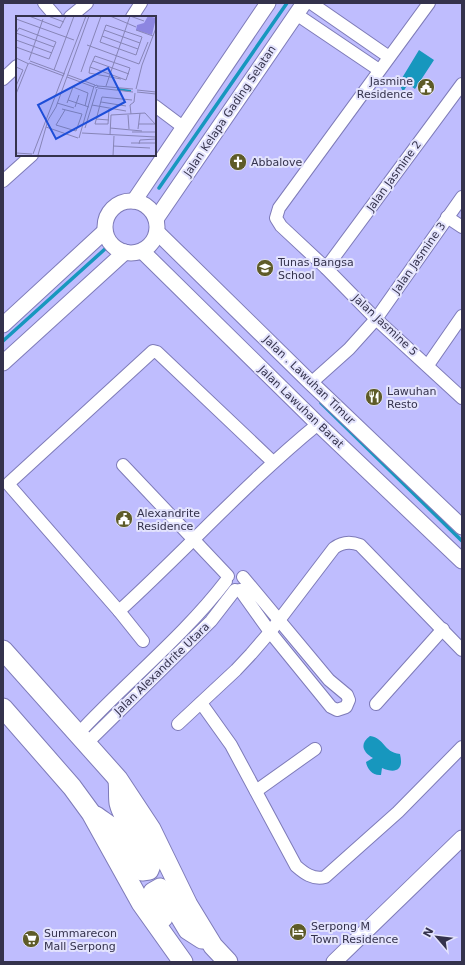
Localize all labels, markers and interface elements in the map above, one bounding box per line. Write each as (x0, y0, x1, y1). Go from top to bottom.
inset map (16, 16, 156, 156)
street label: Jalan Kelapa Gading Selatan (181, 43, 279, 180)
place label: Jasmine Residence (357, 75, 413, 101)
public building icon: Jasmine Residence (416, 77, 436, 97)
street label: Jalan Jasmine 2 (363, 138, 424, 215)
church icon: Abbalove (228, 152, 248, 172)
place label: Abbalove (251, 156, 303, 169)
street label: Jalan Jasmine 3 (389, 220, 448, 297)
place label: Tunas Bangsa School (277, 256, 354, 282)
school or university icon: Tunas Bangsa School (255, 258, 275, 278)
street label: Jalan Jasmine 5 (349, 291, 420, 358)
street label: Jalan . Lawuhan Timur (260, 332, 358, 427)
street label: Jalan Lawuhan Barat (255, 362, 347, 451)
place label: Lawuhan Resto (387, 385, 437, 411)
restaurant icon: Lawuhan Resto (364, 387, 384, 407)
place label: Alexandrite Residence (137, 507, 200, 533)
public building icon: Alexandrite Residence (114, 509, 134, 529)
street label: Jalan Alexandrite Utara (111, 620, 212, 719)
north arrow (417, 917, 457, 957)
place label: Serpong M Town Residence (310, 920, 399, 946)
hotel icon: Serpong M Town Residence (288, 922, 308, 942)
text: N (421, 925, 437, 940)
place label: Summarecon Mall Serpong (44, 927, 117, 953)
supermarket icon: Summarecon Mall Serpong (21, 929, 41, 949)

